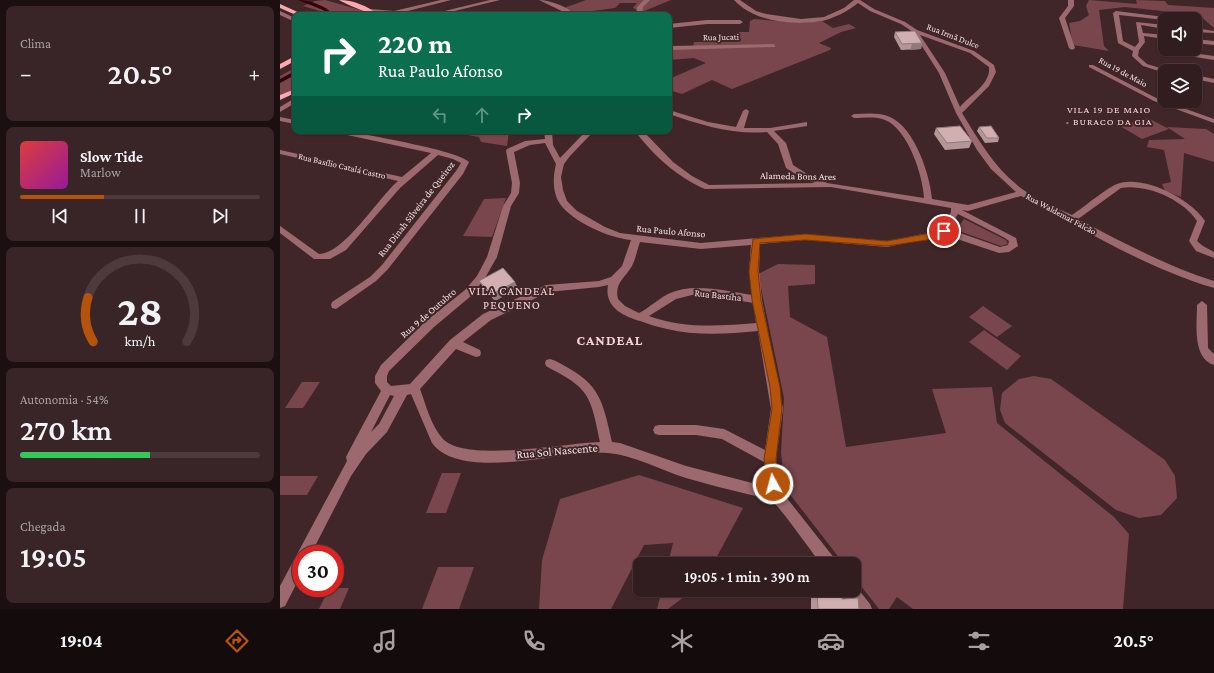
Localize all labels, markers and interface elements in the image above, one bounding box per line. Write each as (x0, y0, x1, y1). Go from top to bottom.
map controls (1158, 12, 1202, 108)
button: sound (1158, 12, 1202, 56)
street label: Rua Irmã Dulce (925, 21, 981, 51)
icon: right (312, 28, 364, 80)
text: 220 m (378, 28, 452, 59)
street label: Rua Jucati (703, 32, 740, 42)
text: Clima (20, 36, 51, 51)
street label: Rua 19 de Maio (1097, 55, 1149, 89)
text: 20.5° (108, 57, 172, 90)
text: − (20, 61, 32, 86)
text: + (248, 61, 260, 86)
text: Rua Paulo Afonso (378, 61, 503, 81)
button: layers (1158, 64, 1202, 108)
icon: left (429, 104, 451, 126)
icon: ahead (471, 104, 493, 126)
icon: right (513, 104, 535, 126)
district label: VILA 19 DE MAIO - BURACO DA GIA (1066, 104, 1153, 127)
text: Slow Tide (80, 149, 143, 165)
street label: Rua Basílio Catalá Castro (297, 151, 387, 181)
street label: Rua Dinah Silveira de Queiroz (375, 159, 457, 259)
text: Marlow (80, 165, 121, 180)
street label: Alameda Bons Ares (760, 170, 836, 182)
street label: Rua Waldemar Falcão (1024, 191, 1098, 237)
icon: previous (49, 205, 71, 227)
icon: pause (129, 205, 151, 227)
icon: next (209, 205, 231, 227)
pin (927, 214, 961, 248)
icon: arrive (933, 220, 955, 242)
street label: Rua Paulo Afonso (636, 223, 706, 240)
district label: VILA CANDEAL PEQUENO (469, 284, 555, 312)
street label: Rua 9 de Outubro (398, 286, 458, 340)
street label: Rua Bastíha (694, 287, 742, 303)
text: 28 (117, 288, 163, 334)
district label: CANDEAL (577, 332, 643, 348)
text: km/h (125, 333, 156, 349)
text: Autonomia · 54% (20, 392, 109, 407)
text: 270 km (20, 413, 112, 446)
street label: Rua Sol Nascente (516, 440, 598, 462)
position arrow (752, 463, 794, 505)
text: Chegada (20, 519, 65, 534)
text: 19:05 (20, 540, 87, 573)
speed limit sign: 30 (292, 545, 344, 597)
text: 19:05 · 1 min · 390 m (684, 569, 810, 585)
icon: directions (223, 627, 251, 655)
icon: music (371, 627, 399, 655)
icon: phone (520, 627, 548, 655)
icon: climate (668, 627, 696, 655)
icon: car (817, 627, 845, 655)
icon: filters (965, 627, 993, 655)
text: 19:04 (60, 631, 102, 651)
text: 20.5° (1114, 631, 1154, 651)

